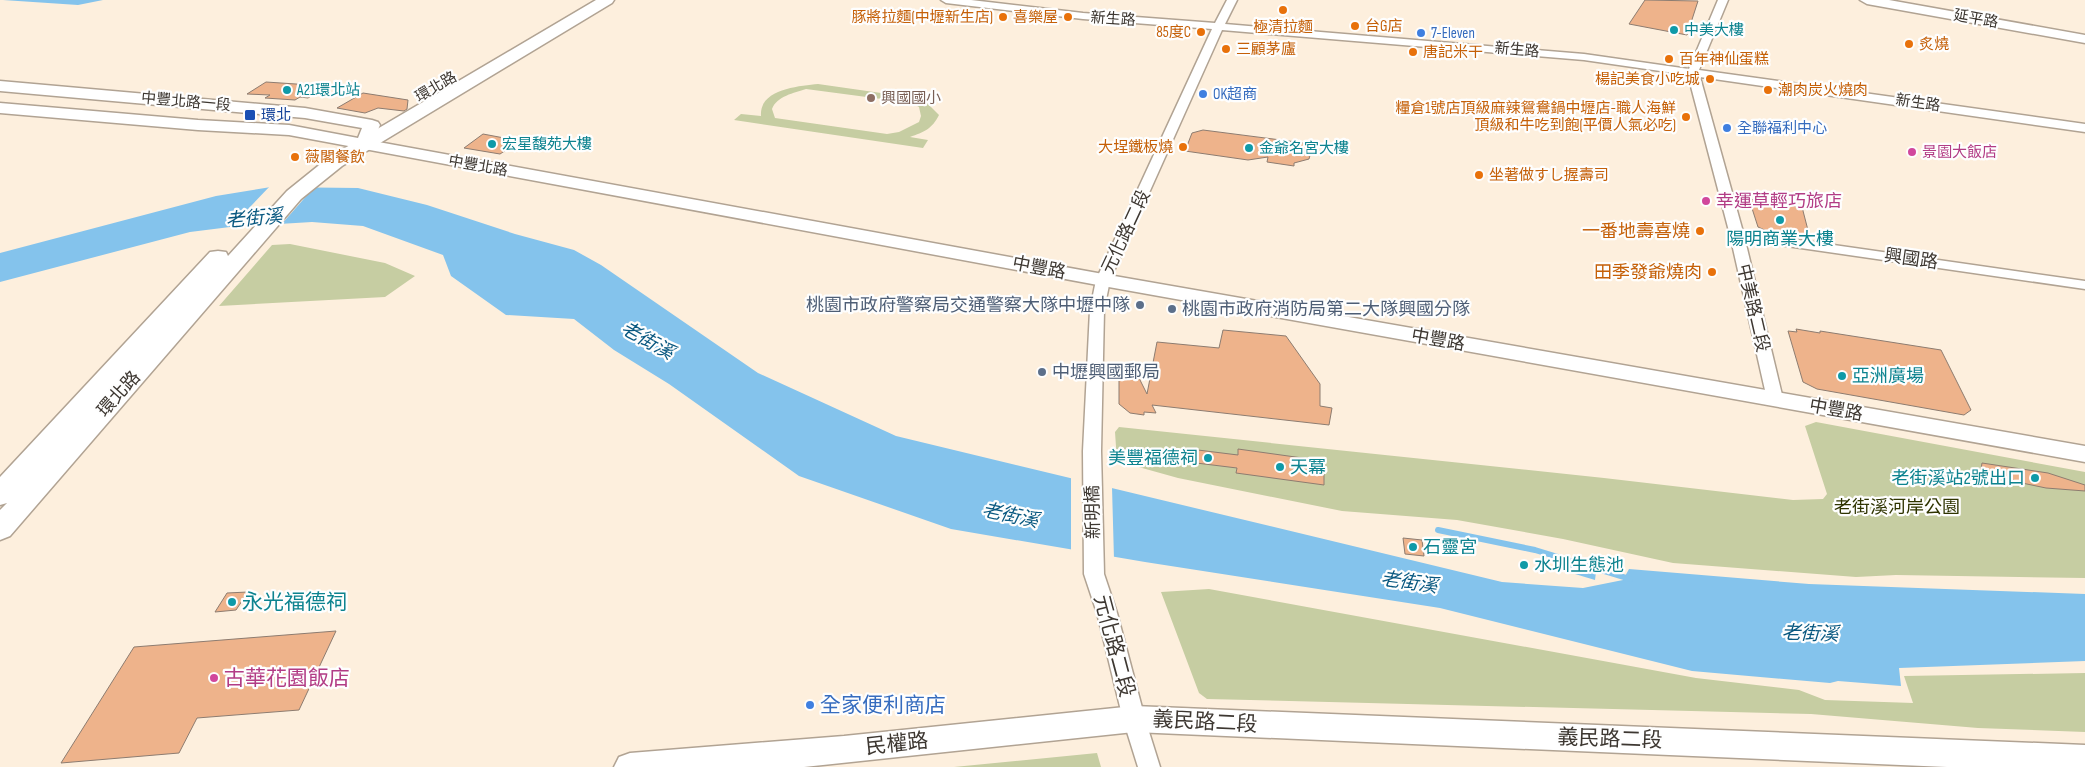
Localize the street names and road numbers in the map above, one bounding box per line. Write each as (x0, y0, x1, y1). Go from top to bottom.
street label: 延平路 (1952, 6, 2000, 32)
street label: 新生路 (1090, 8, 1136, 30)
street label: 新生路 (1494, 39, 1540, 61)
street label: 環北路 (412, 68, 460, 106)
street label: 中豐北路一段 (140, 89, 232, 115)
street label: 新生路 (1894, 90, 1942, 116)
street label: 中豐北路 (447, 151, 509, 181)
street label: 元化路二段 (1097, 187, 1155, 277)
street label: 興國路 (1883, 245, 1939, 273)
street label: 中豐路 (1010, 253, 1068, 283)
street label: 中美路二段 (1733, 262, 1773, 354)
street label: 中豐路 (1410, 325, 1466, 355)
street label: 環北路 (93, 367, 145, 421)
street label: 中豐路 (1808, 395, 1864, 425)
street label: 新明橋 (1082, 485, 1104, 539)
street label: 元化路二段 (1088, 592, 1140, 700)
street label: 義民路二段 (1152, 707, 1258, 737)
street label: 義民路二段 (1557, 725, 1663, 753)
street label: 民權路 (864, 728, 930, 760)

